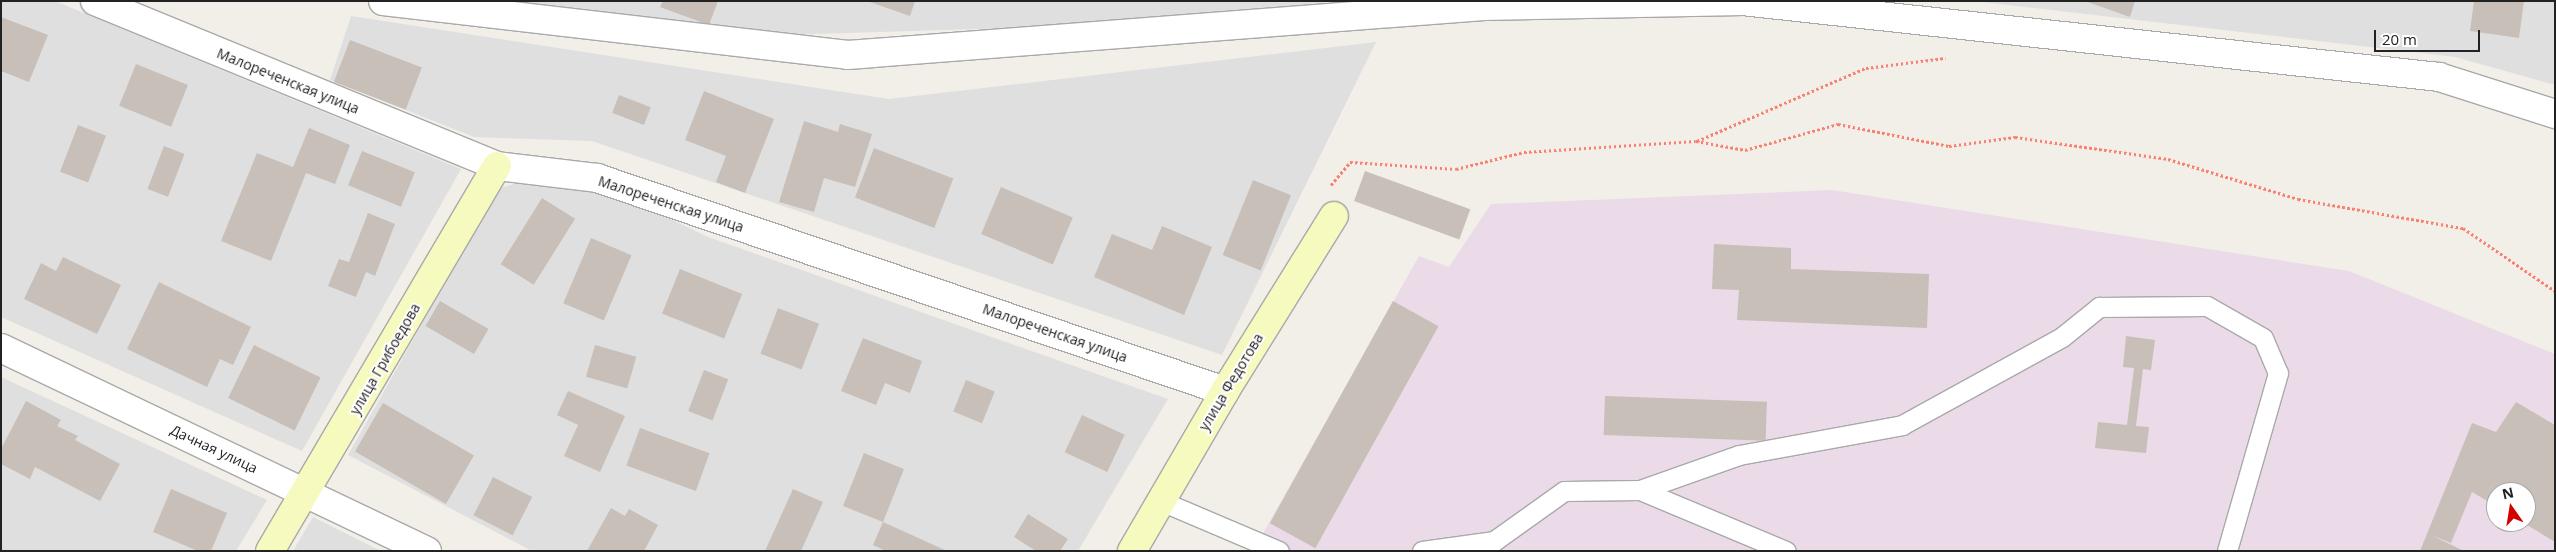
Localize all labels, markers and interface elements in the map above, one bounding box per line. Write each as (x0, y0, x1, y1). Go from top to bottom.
scale bar (2376, 20, 2482, 52)
text: 20 m (2382, 29, 2417, 49)
street label: Малореченская улица (214, 45, 362, 117)
street label: Малореченская улица (596, 173, 746, 235)
street label: улица Грибоедова (346, 300, 424, 418)
street label: Малореченская улица (980, 300, 1130, 366)
street label: улица Федотова (1195, 330, 1267, 434)
street label: Дачная улица (168, 421, 260, 477)
north arrow (2486, 482, 2536, 532)
text: N (2500, 482, 2515, 503)

